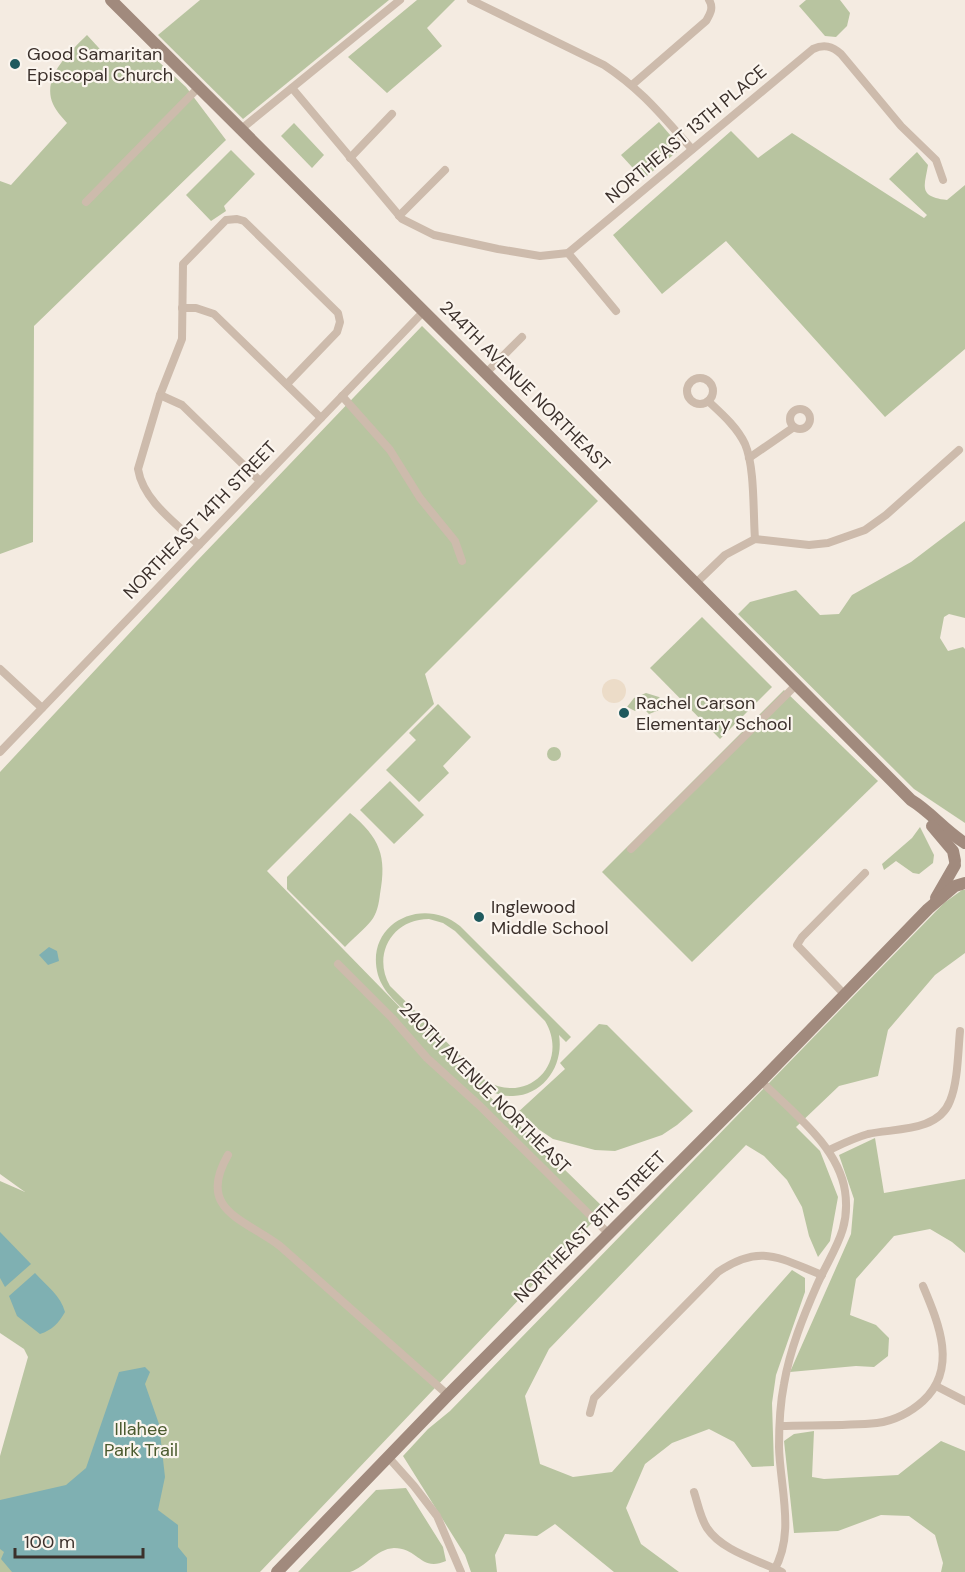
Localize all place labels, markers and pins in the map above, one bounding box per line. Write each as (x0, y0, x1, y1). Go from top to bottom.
place label: Good Samaritan Episcopal Church (27, 42, 173, 87)
marker: Good Samaritan Episcopal Church (8, 57, 22, 71)
place label: Rachel Carson Elementary School (636, 691, 792, 736)
marker: Rachel Carson Elementary School (617, 706, 631, 720)
place label: Inglewood Middle School (491, 895, 609, 940)
marker: Inglewood Middle School (472, 910, 486, 924)

